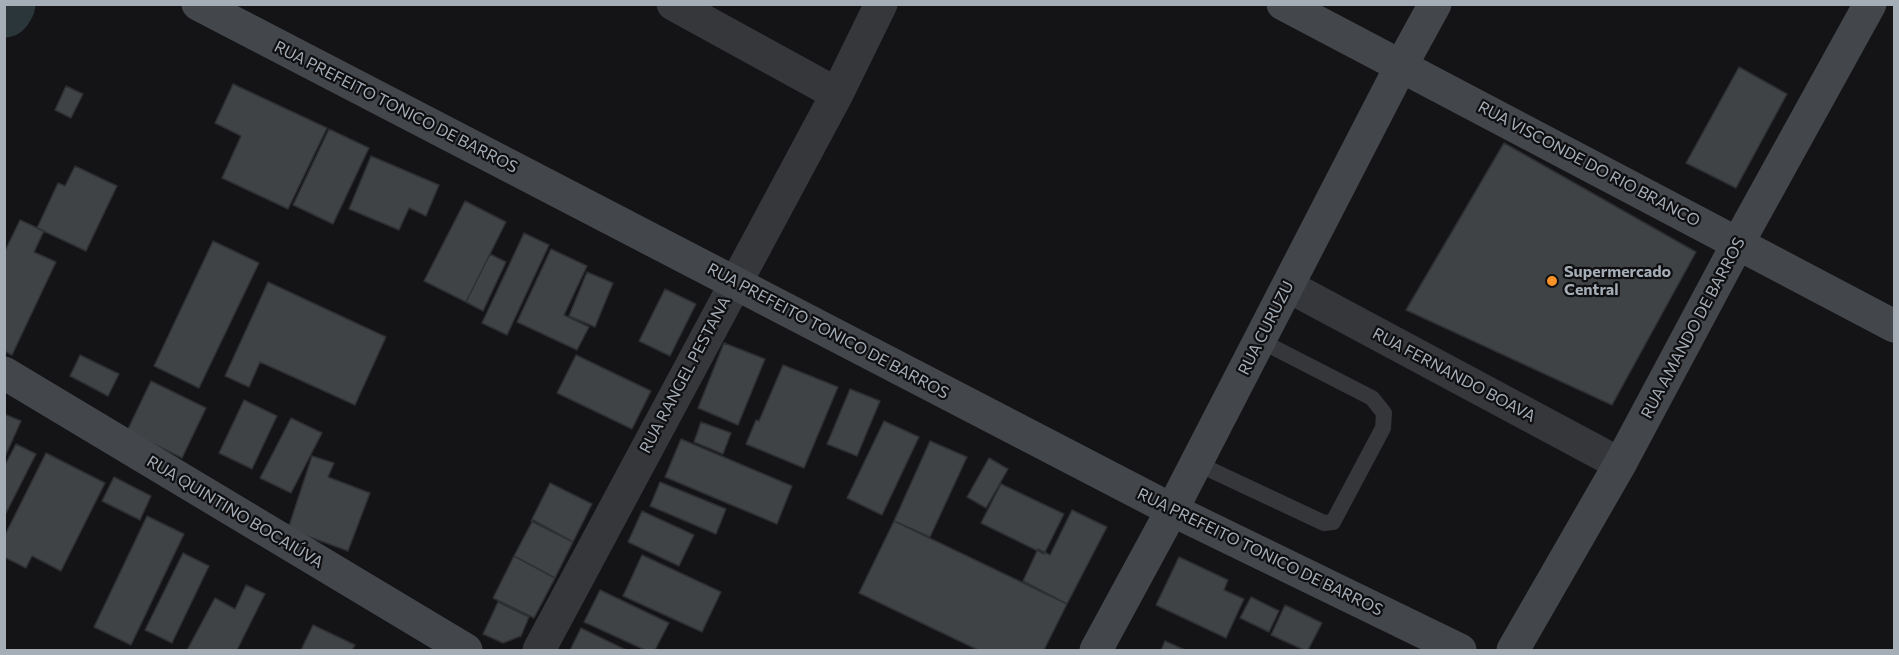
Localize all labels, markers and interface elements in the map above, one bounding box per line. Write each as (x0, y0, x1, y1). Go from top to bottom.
street label: RUA PREFEITO TONICO DE BARROS (271, 37, 521, 177)
street label: RUA VISCONDE DO RIO BRANCO (1475, 97, 1703, 231)
street label: RUA AMANDO DE BARROS (1637, 234, 1749, 422)
street label: RUA PREFEITO TONICO DE BARROS (704, 259, 952, 403)
place label: Supermercado Central (1564, 262, 1671, 300)
marker: Supermercado Central (1545, 274, 1559, 288)
street label: RUA CURUZU (1234, 278, 1298, 378)
street label: RUA RANGEL PESTANA (636, 293, 734, 457)
street label: RUA FERNANDO BOAVA (1369, 324, 1539, 426)
street label: RUA QUINTINO BOCAIÚVA (143, 452, 327, 572)
street label: RUA PREFEITO TONICO DE BARROS (1134, 484, 1386, 620)

